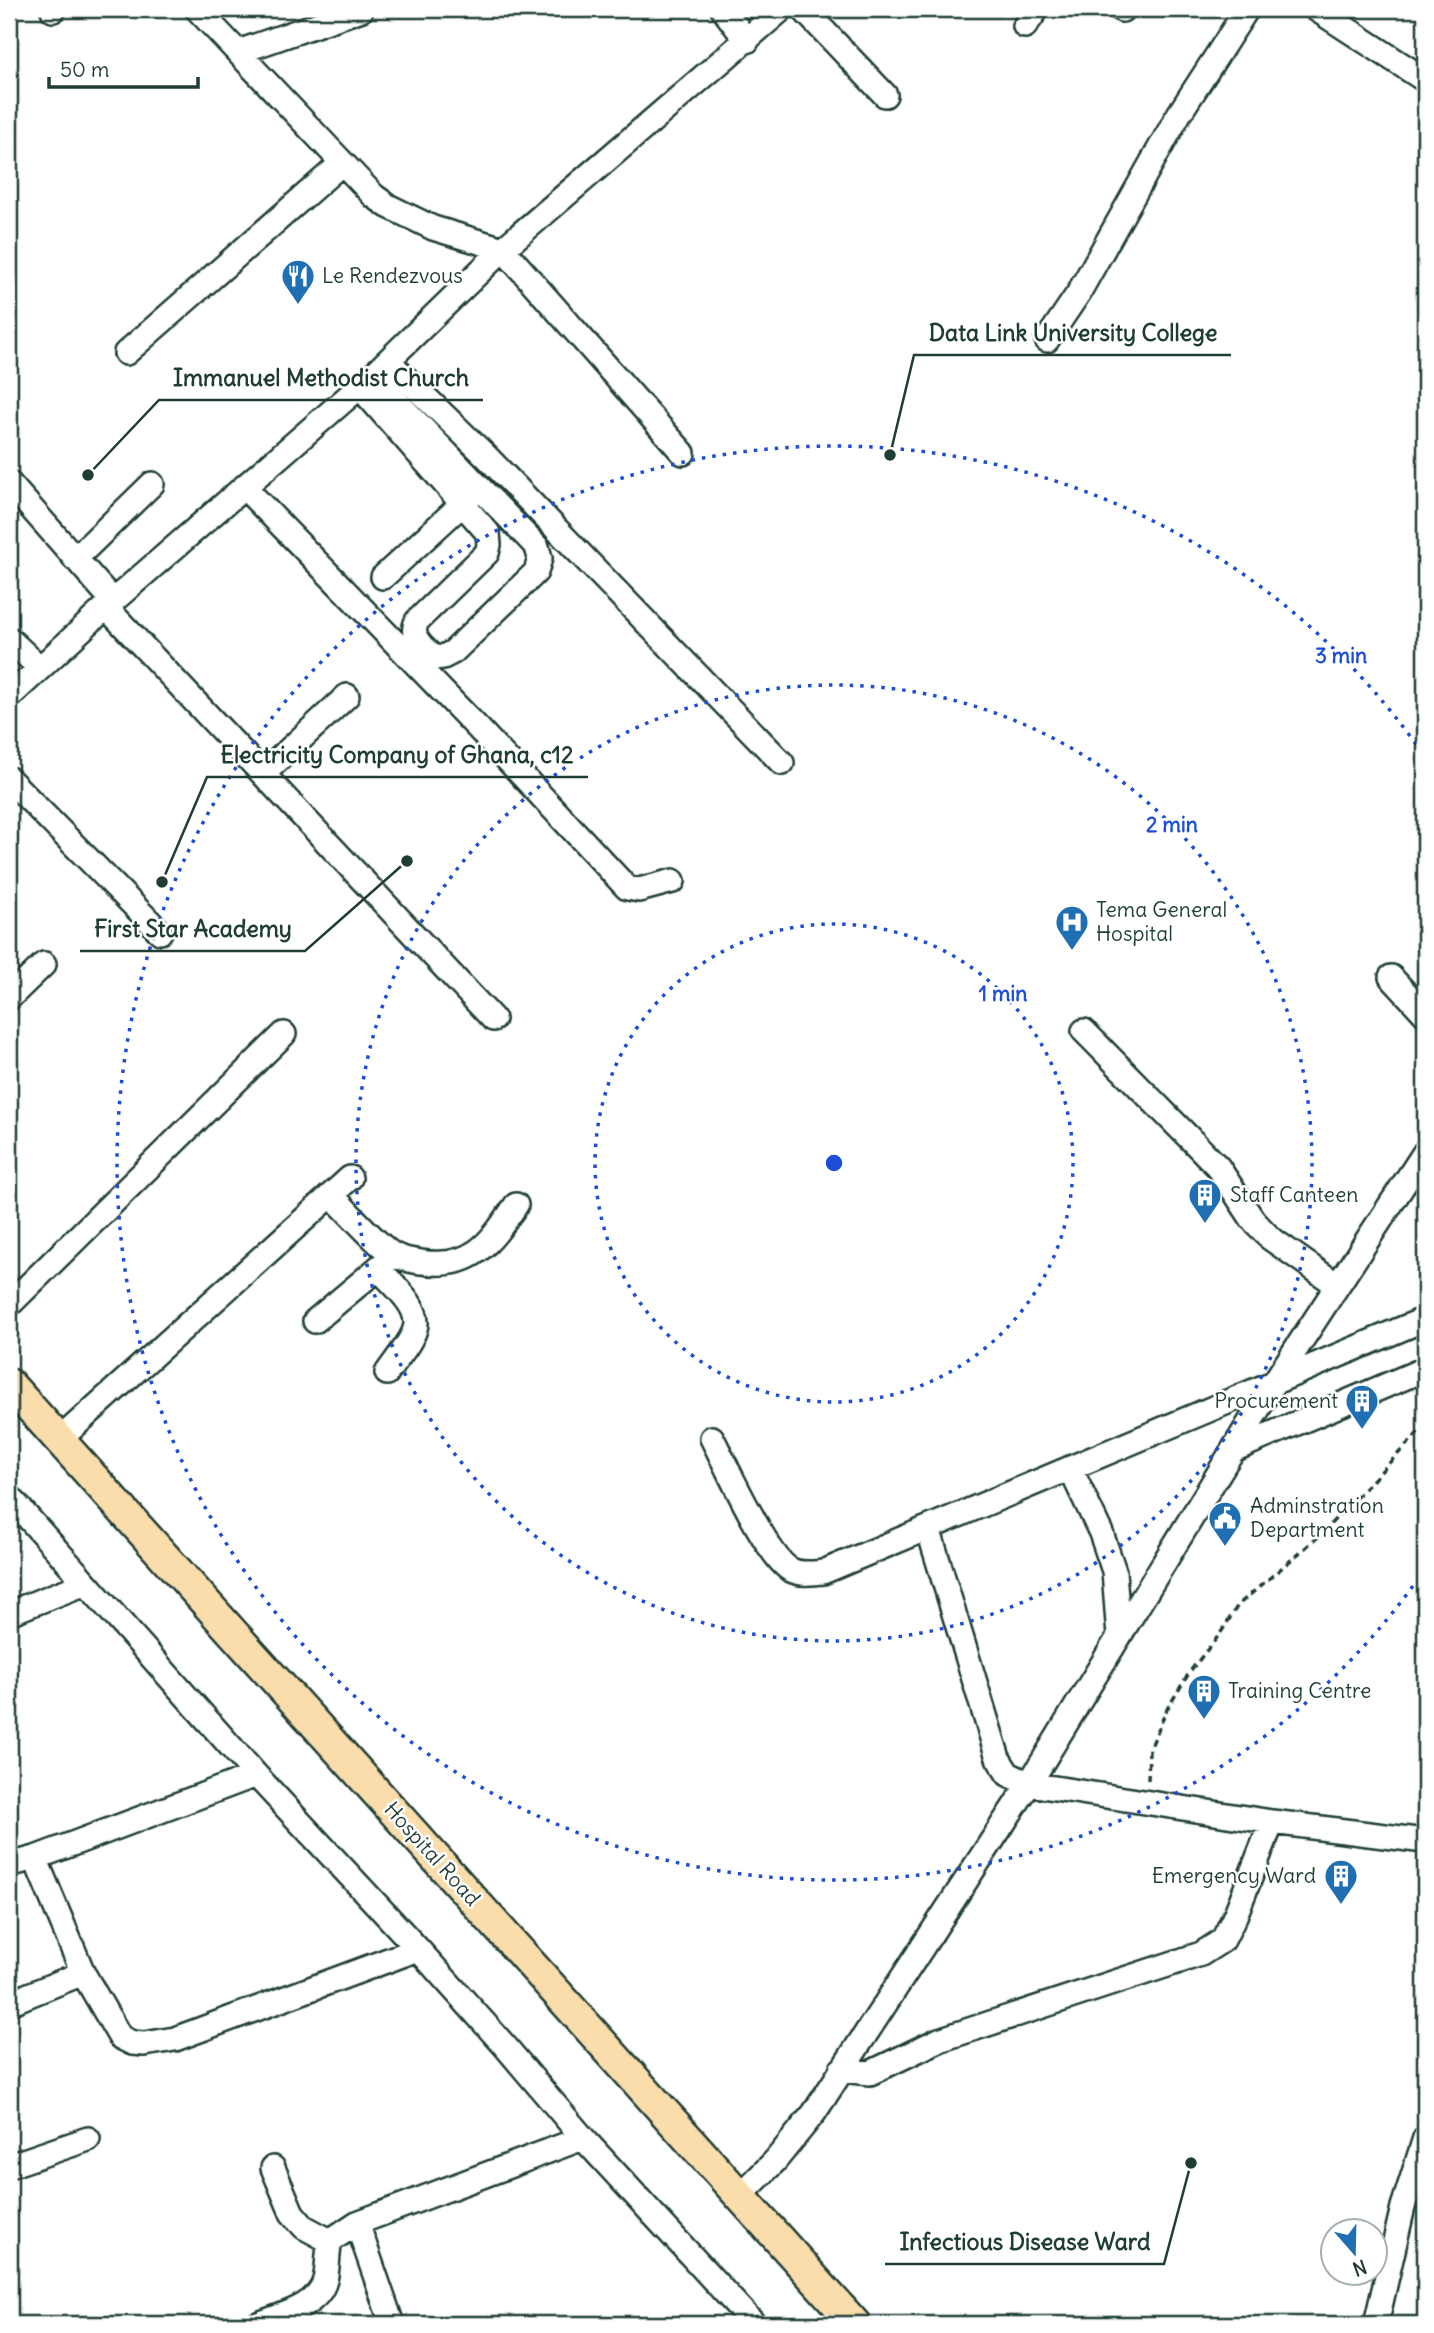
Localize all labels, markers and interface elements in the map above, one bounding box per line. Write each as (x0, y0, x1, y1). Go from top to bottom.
scale bar (49, 46, 198, 90)
text: 50 m (60, 56, 109, 83)
restaurant icon: Le Rendezvous (279, 257, 317, 306)
place label: Le Rendezvous (322, 262, 463, 289)
callout: Data Link University College (914, 311, 1231, 355)
text: Data Link University College (929, 318, 1217, 347)
callout: Immanuel Methodist Church (159, 356, 483, 400)
text: Immanuel Methodist Church (173, 363, 469, 392)
text: 3 min (1315, 642, 1367, 669)
callout: Electricity Company of Ghana, c12 (207, 733, 588, 777)
text: Electricity Company of Ghana, c12 (220, 740, 574, 769)
text: 2 min (1146, 811, 1198, 838)
place label: Tema General Hospital (1096, 896, 1227, 947)
hospital icon: Tema General Hospital (1053, 903, 1091, 952)
callout: First Star Academy (80, 907, 305, 951)
text: First Star Academy (94, 914, 292, 943)
text: 1 min (979, 980, 1027, 1007)
centre of rings (822, 1151, 846, 1175)
building icon: Staff Canteen (1186, 1176, 1224, 1225)
place label: Staff Canteen (1230, 1181, 1358, 1208)
building icon: Procurement (1343, 1382, 1381, 1431)
place label: Procurement (1214, 1387, 1338, 1414)
place label: Adminstration Department (1250, 1492, 1384, 1543)
public building icon: Adminstration Department (1206, 1499, 1244, 1548)
building icon: Training Centre (1185, 1672, 1223, 1721)
place label: Training Centre (1228, 1677, 1371, 1704)
street label: Hospital Road (378, 1796, 486, 1911)
building icon: Emergency Ward (1322, 1857, 1360, 1906)
place label: Emergency Ward (1152, 1862, 1316, 1889)
north arrow (1318, 2218, 1388, 2288)
callout: Infectious Disease Ward (885, 2220, 1164, 2264)
text: Infectious Disease Ward (899, 2227, 1151, 2256)
text: N (1350, 2254, 1370, 2281)

